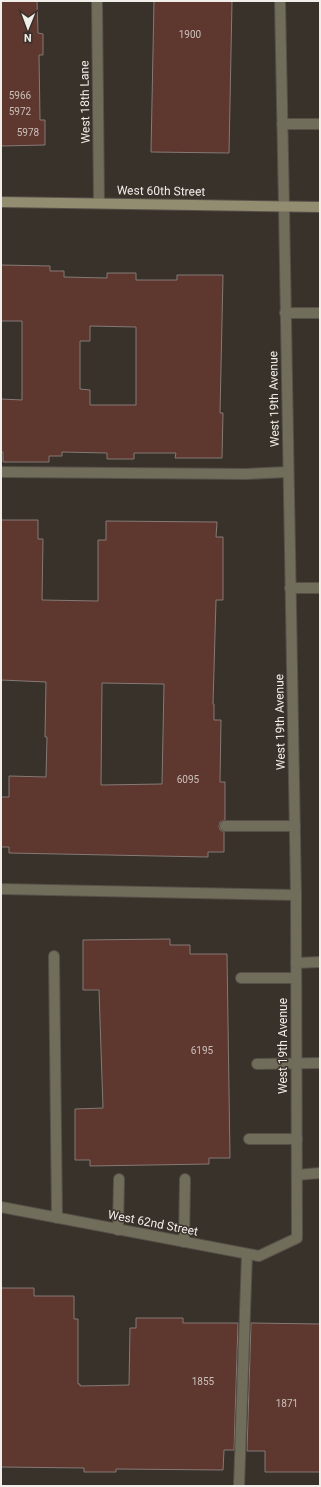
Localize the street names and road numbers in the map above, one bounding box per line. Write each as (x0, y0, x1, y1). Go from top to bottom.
street label: West 18th Lane (77, 60, 93, 144)
street label: West 60th Street (117, 183, 205, 199)
street label: West 19th Avenue (266, 351, 282, 447)
street label: West 19th Avenue (272, 674, 288, 770)
street label: West 19th Avenue (276, 998, 290, 1094)
street label: West 62nd Street (107, 1207, 199, 1239)

